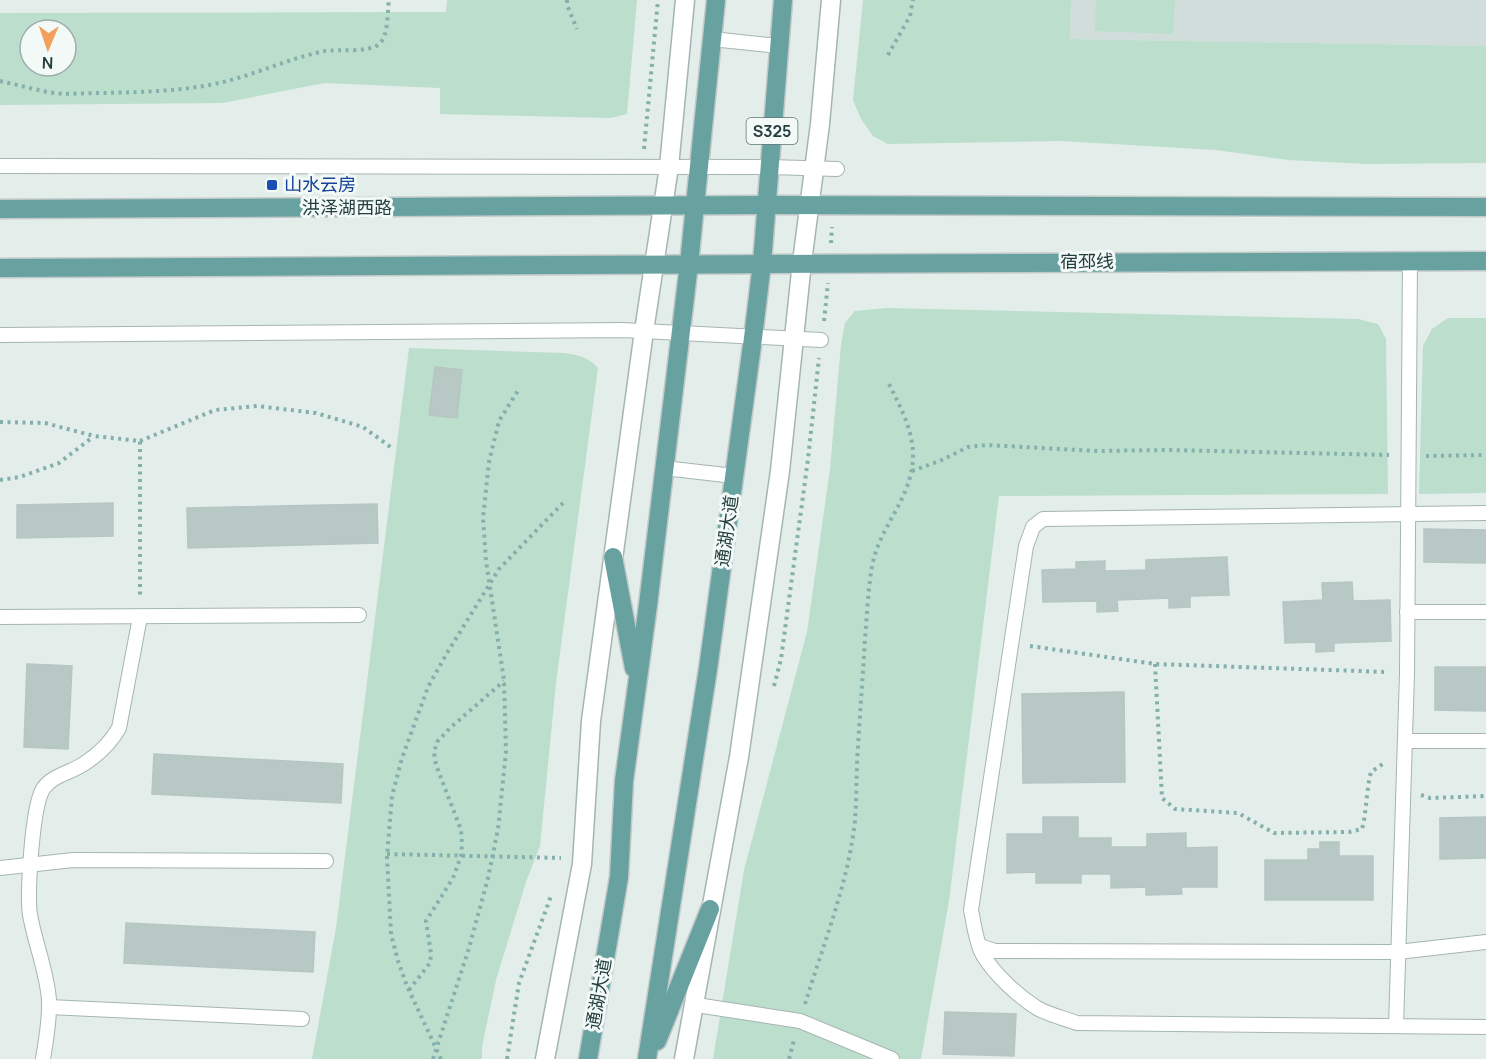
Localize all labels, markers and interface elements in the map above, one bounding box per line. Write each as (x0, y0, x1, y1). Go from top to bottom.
north arrow (18, 18, 78, 78)
text: N (41, 52, 54, 74)
road number: S325 (746, 118, 798, 144)
place label: 山水云房 (284, 172, 356, 196)
marker: 山水云房 (265, 178, 279, 192)
street label: 洪泽湖西路 (302, 195, 392, 219)
street label: 宿邳线 (1060, 249, 1114, 273)
street label: 通湖大道 (709, 494, 743, 568)
street label: 通湖大道 (580, 956, 616, 1031)

